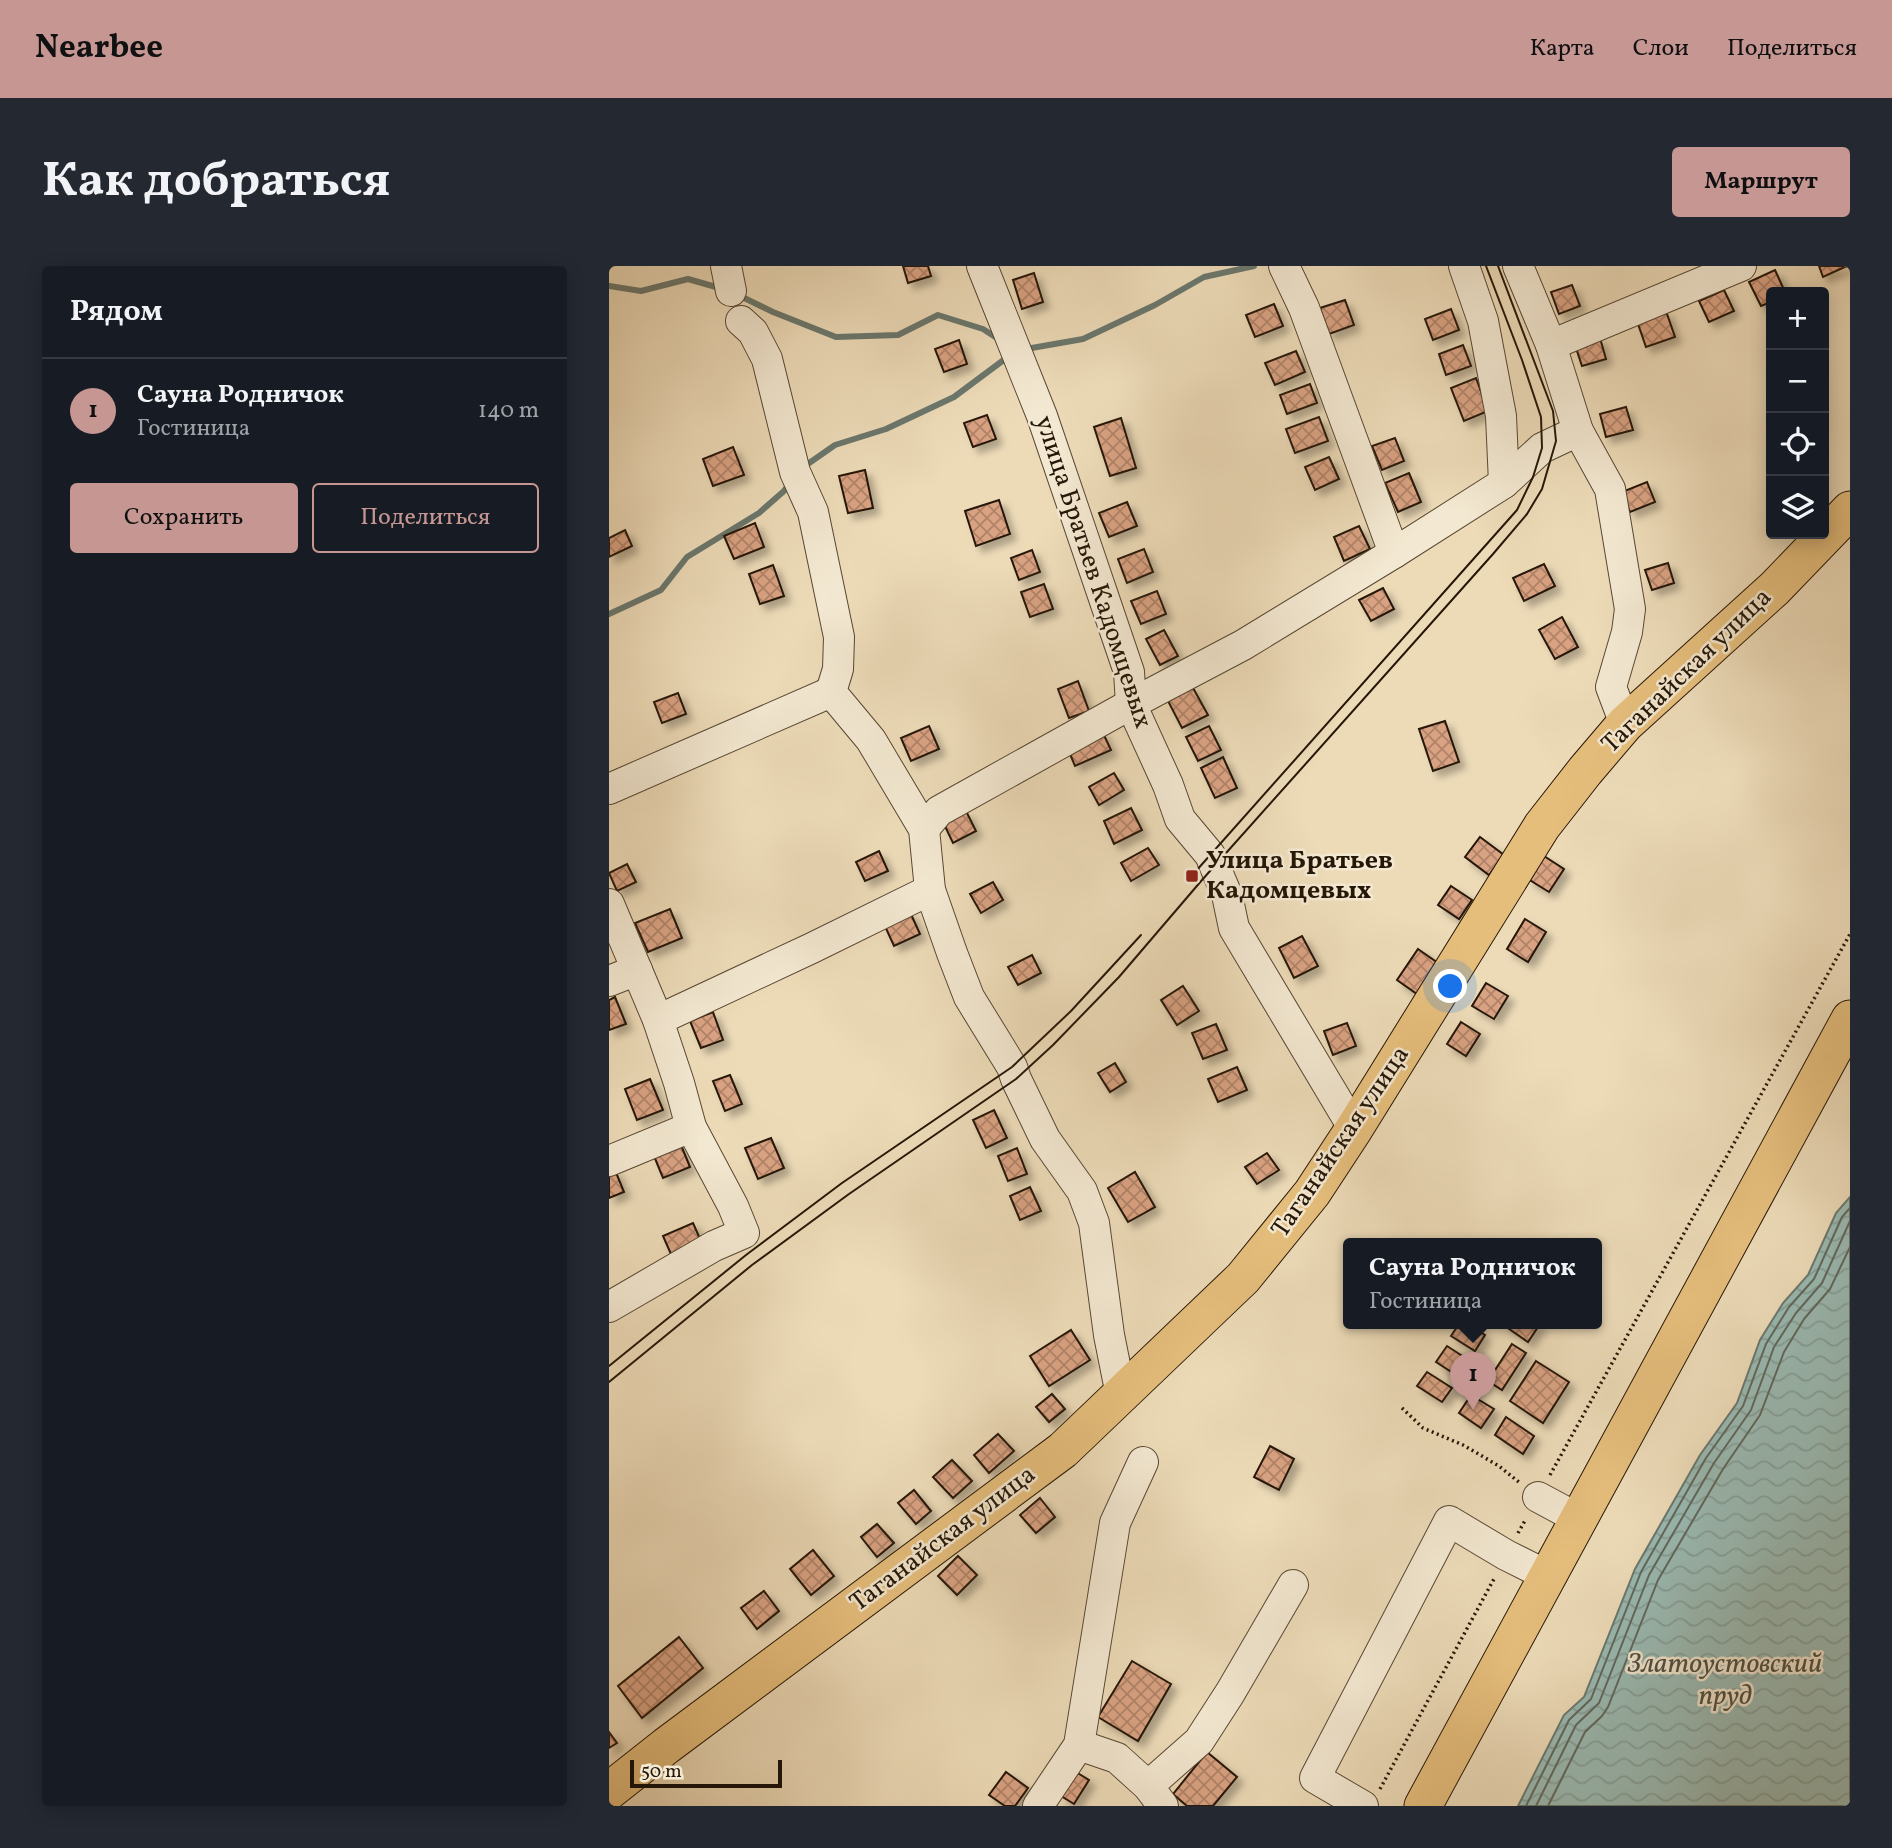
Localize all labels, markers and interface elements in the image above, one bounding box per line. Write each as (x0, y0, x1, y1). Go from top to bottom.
text: Nearbee (35, 26, 163, 72)
text: Карта (1530, 32, 1595, 66)
text: Слои (1633, 32, 1689, 66)
text: Поделиться (1727, 32, 1857, 66)
button: Маршрут (1672, 147, 1850, 217)
text: Как добраться (42, 148, 390, 217)
map controls (1766, 287, 1829, 539)
button: + (1766, 287, 1829, 350)
text: Рядом (70, 291, 163, 333)
button: − (1766, 350, 1829, 413)
text: Сауна Родничок (137, 377, 344, 413)
text: 1 (88, 395, 98, 427)
text: 140 m (478, 395, 539, 427)
street label: улица Братьев Кадомцевых (1025, 411, 1161, 733)
text: Гостиница (137, 413, 250, 445)
button: locate (1766, 413, 1829, 476)
button: layers (1766, 476, 1829, 539)
button: Сохранить (70, 483, 298, 553)
button: Поделиться (312, 483, 539, 553)
street label: Таганайская улица (1594, 580, 1780, 762)
place label: Улица Братьев Кадомцевых (1206, 843, 1393, 909)
marker: Улица Братьев Кадомцевых (1184, 868, 1200, 884)
your location (1433, 969, 1467, 1003)
street label: Таганайская улица (1263, 1039, 1419, 1245)
popup (1343, 1238, 1602, 1329)
text: Сауна Родничок (1369, 1250, 1576, 1286)
text: Гостиница (1369, 1286, 1482, 1318)
pin: 1 (1450, 1352, 1496, 1410)
street label: Таганайская улица (843, 1457, 1043, 1621)
water label: Златоустовский пруд (1627, 1645, 1822, 1716)
scale bar (630, 1757, 782, 1789)
text: 50 m (641, 1759, 682, 1785)

